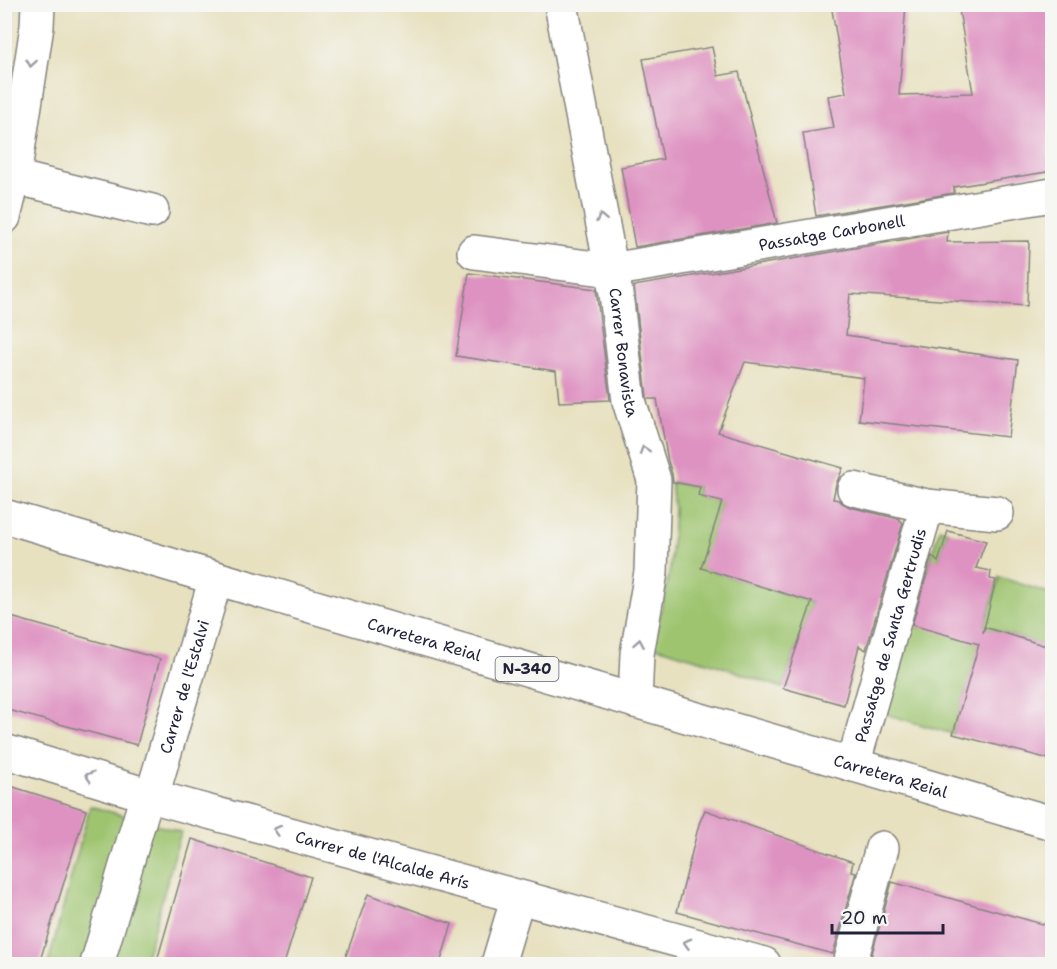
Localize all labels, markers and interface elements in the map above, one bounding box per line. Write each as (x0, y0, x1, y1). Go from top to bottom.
one-way arrow (26, 58, 38, 67)
street label: Passatge Carbonell (757, 210, 907, 256)
one-way arrow (595, 213, 608, 223)
street label: Carrer Bonavista (604, 286, 643, 420)
one-way arrow (639, 445, 652, 456)
street label: Passatge de Santa Gertrudis (850, 526, 931, 745)
street label: Carretera Reial (365, 613, 484, 666)
street label: Carrer de l'Estalvi (155, 617, 214, 756)
one-way arrow (632, 638, 645, 648)
road number: N-340 (496, 657, 558, 681)
street label: Carretera Reial (831, 750, 950, 803)
one-way arrow (84, 771, 95, 784)
one-way arrow (272, 825, 282, 837)
street label: Carrer de l'Alcalde Arís (293, 826, 472, 894)
scale bar (832, 897, 943, 935)
text: 20 m (841, 906, 887, 930)
one-way arrow (682, 938, 692, 951)

